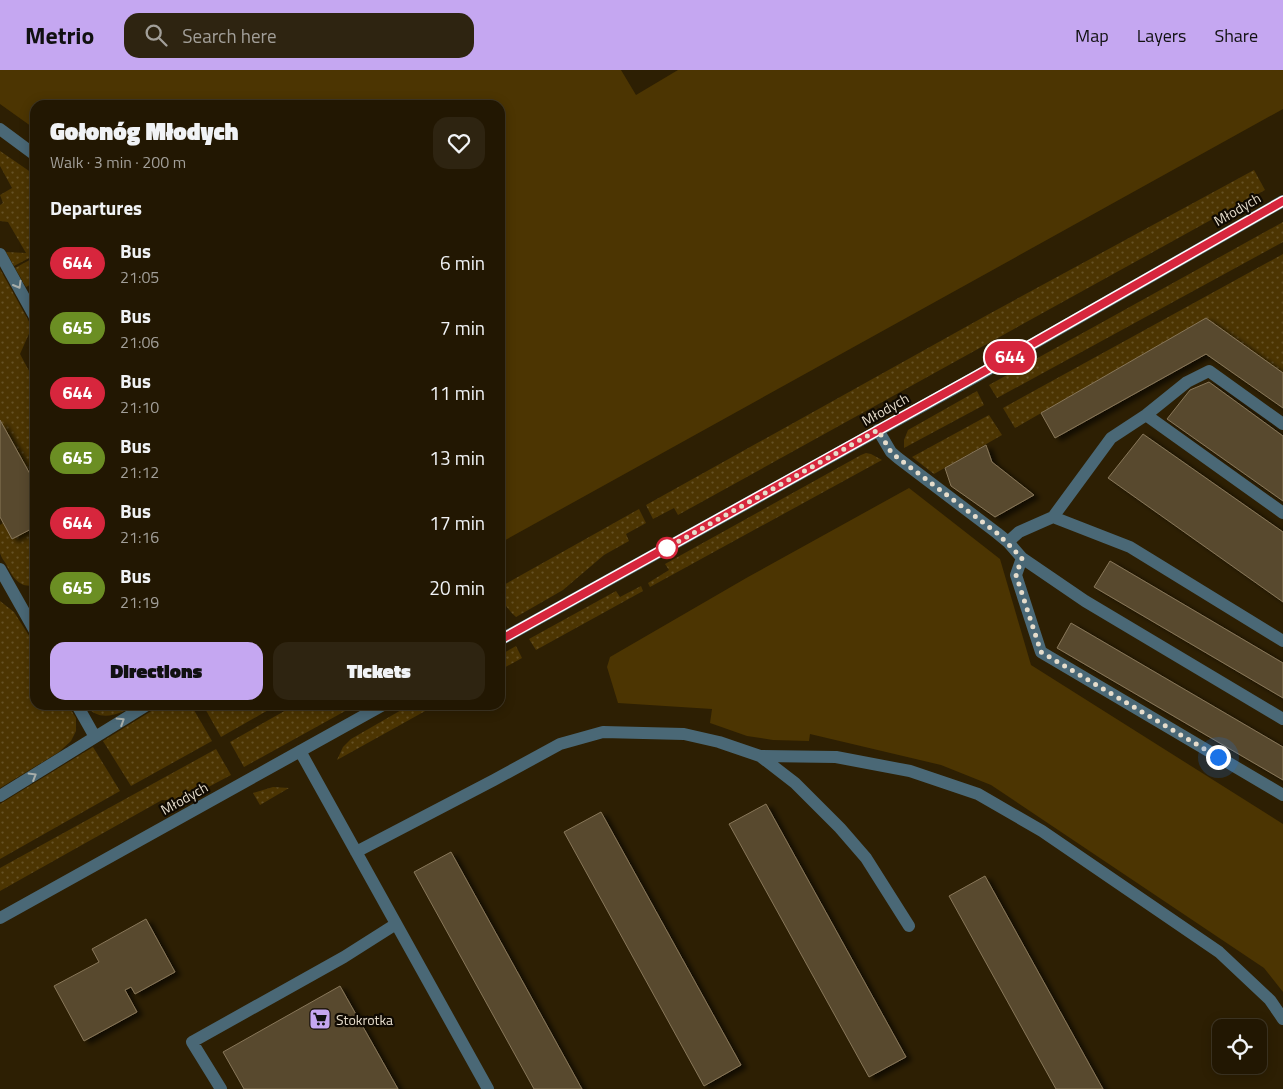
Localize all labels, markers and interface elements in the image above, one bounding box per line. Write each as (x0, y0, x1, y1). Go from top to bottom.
search box (124, 13, 474, 58)
text: Metrio (25, 17, 94, 53)
icon: search (142, 21, 170, 49)
text: Search here (182, 21, 277, 50)
text: Map (1075, 22, 1109, 49)
text: Layers (1137, 22, 1186, 49)
text: Share (1214, 22, 1258, 49)
text: Gołonóg Młodych (50, 113, 239, 149)
button: heart (433, 117, 485, 169)
text: Walk · 3 min · 200 m (50, 150, 186, 174)
street label: Młodych (1210, 187, 1264, 231)
text: Departures (50, 193, 142, 222)
text: Bus (120, 236, 151, 265)
text: 6 min (440, 248, 485, 277)
text: 644 (62, 249, 93, 276)
text: 21:05 (120, 265, 159, 289)
one-way arrow (11, 280, 21, 289)
text: Bus (120, 301, 151, 330)
text: 7 min (440, 313, 485, 342)
text: 645 (62, 314, 93, 341)
text: 21:06 (120, 330, 159, 354)
line badge: 644 (981, 341, 1039, 373)
text: 644 (995, 343, 1025, 370)
text: Bus (120, 366, 151, 395)
text: 11 min (429, 378, 485, 407)
text: 644 (62, 379, 93, 406)
street label: Młodych (858, 387, 912, 431)
text: 21:10 (120, 395, 159, 419)
text: Bus (120, 431, 151, 460)
text: 13 min (429, 443, 485, 472)
text: 645 (62, 444, 93, 471)
text: 21:12 (120, 460, 159, 484)
text: Bus (120, 496, 151, 525)
text: 17 min (429, 508, 485, 537)
text: 644 (62, 509, 93, 536)
text: 21:16 (120, 525, 159, 549)
unlabelled marker (656, 537, 678, 559)
text: Bus (120, 561, 151, 590)
text: 20 min (429, 573, 485, 602)
text: 645 (62, 574, 93, 601)
text: 21:19 (120, 590, 159, 614)
button: Directions (50, 642, 263, 700)
button: Tickets (273, 642, 485, 700)
one-way arrow (116, 717, 125, 727)
your location (1206, 745, 1231, 770)
one-way arrow (28, 772, 37, 782)
street label: Młodych (157, 776, 211, 820)
supermarket icon: Stokrotka (308, 1007, 332, 1031)
place label: Stokrotka (336, 1009, 393, 1030)
map controls (1212, 1019, 1267, 1074)
button: locate (1212, 1019, 1267, 1074)

